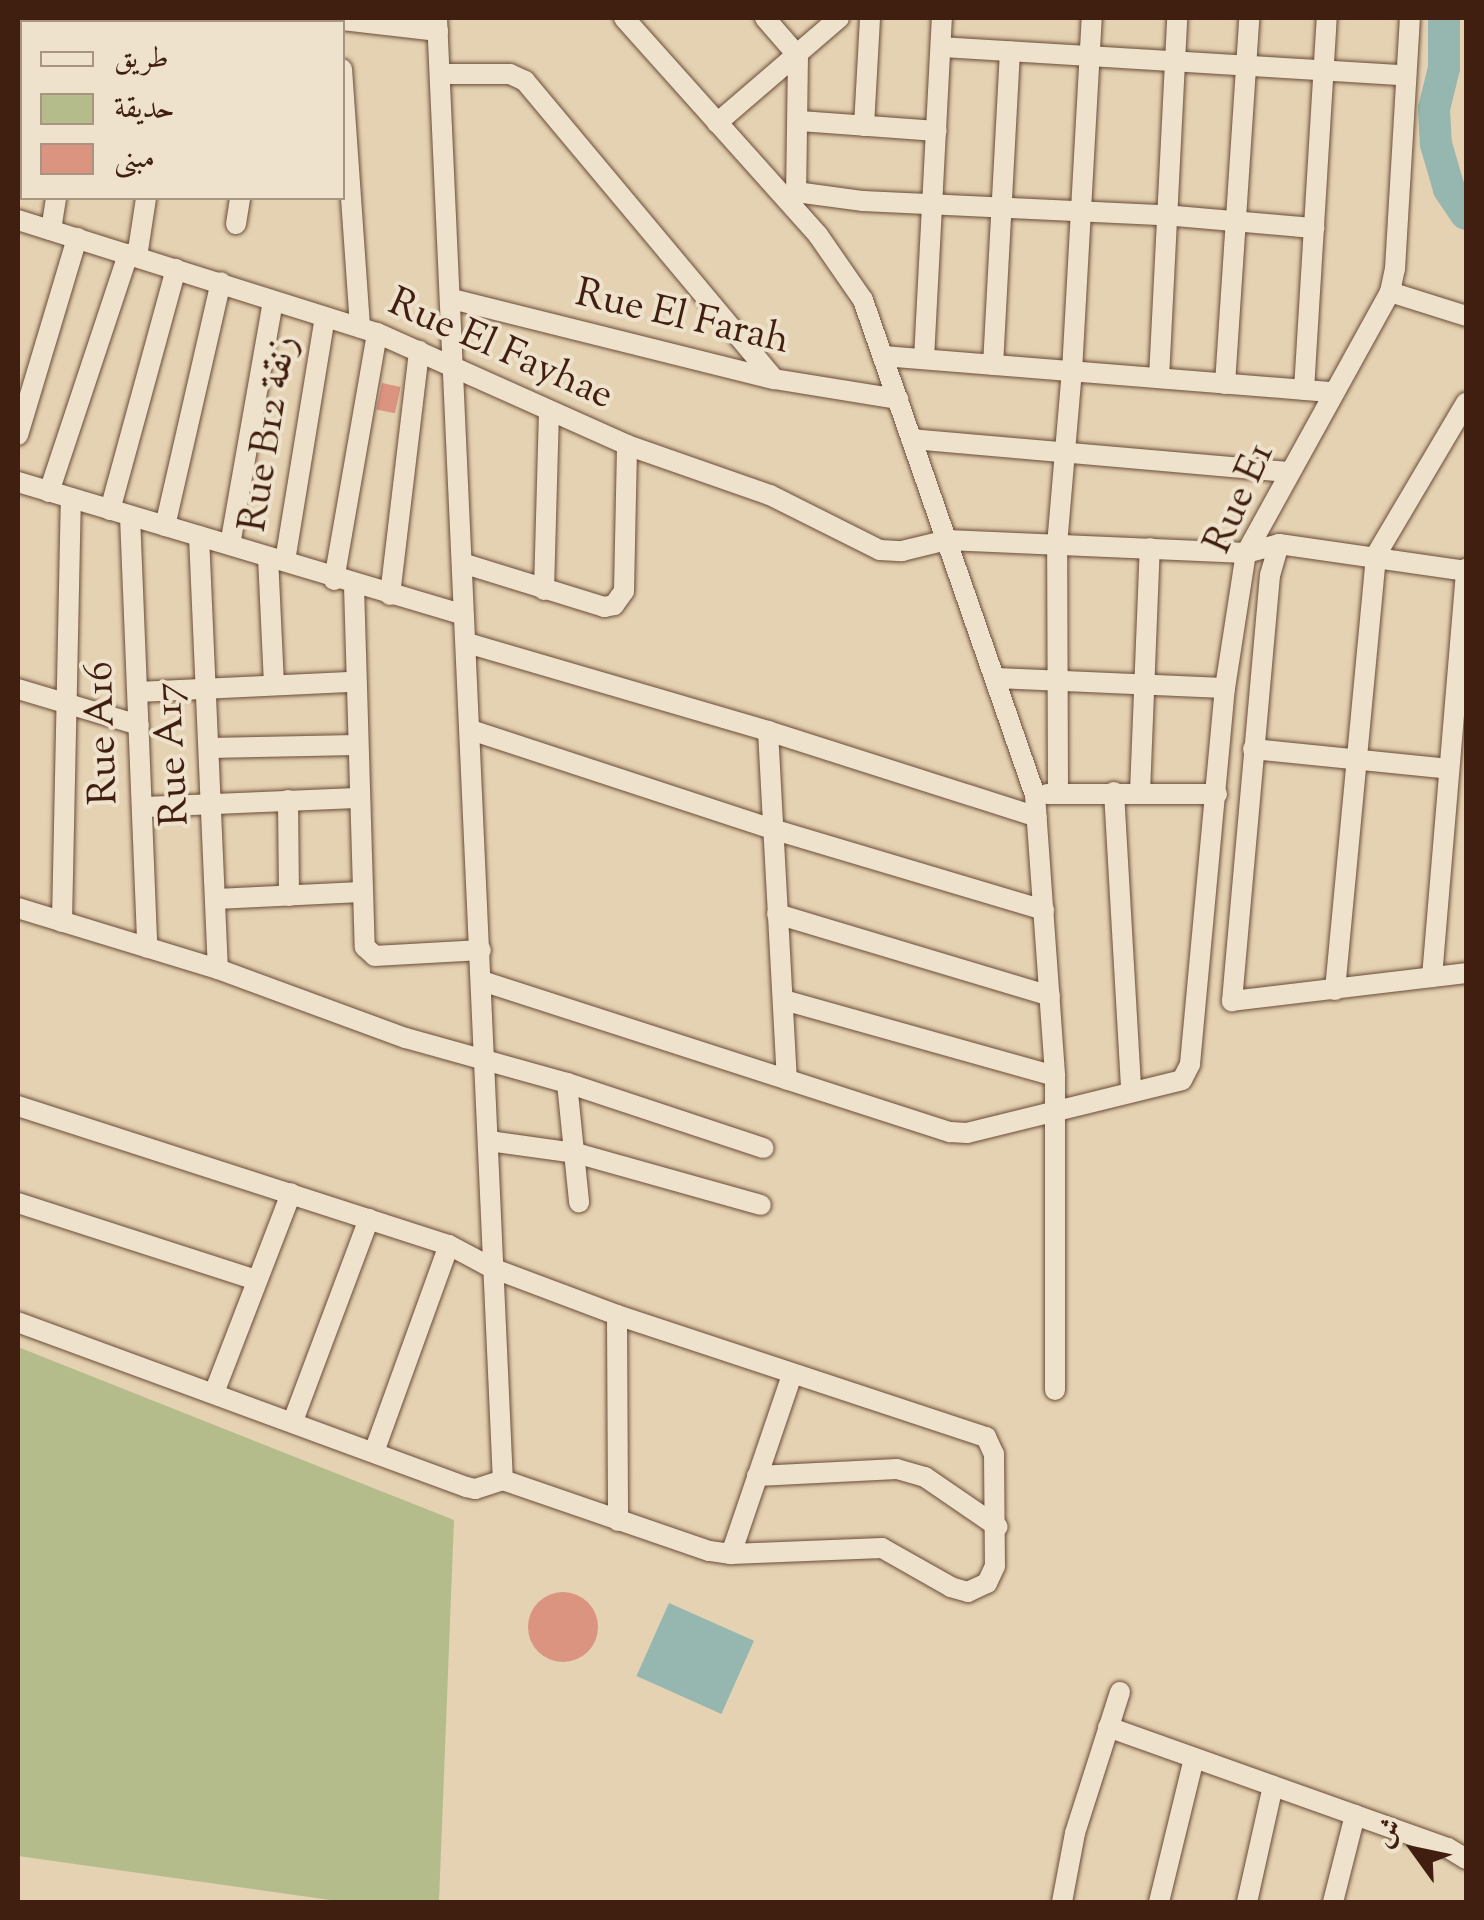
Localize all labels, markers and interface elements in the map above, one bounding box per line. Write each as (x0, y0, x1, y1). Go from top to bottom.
legend (20, 20, 345, 200)
text: طريق (114, 38, 169, 81)
text: حديقة (114, 88, 175, 131)
text: مبنى (114, 138, 155, 181)
street label: Rue El Farah (570, 271, 794, 367)
street label: Rue El Fayhae (380, 280, 620, 422)
street label: Rue B12 زنقة (231, 333, 309, 535)
street label: Rue E1 (1196, 436, 1286, 562)
street label: Rue A16 (78, 660, 130, 806)
street label: Rue A17 (146, 681, 202, 827)
north arrow (1364, 1800, 1464, 1900)
text: ش (1365, 1811, 1413, 1856)

